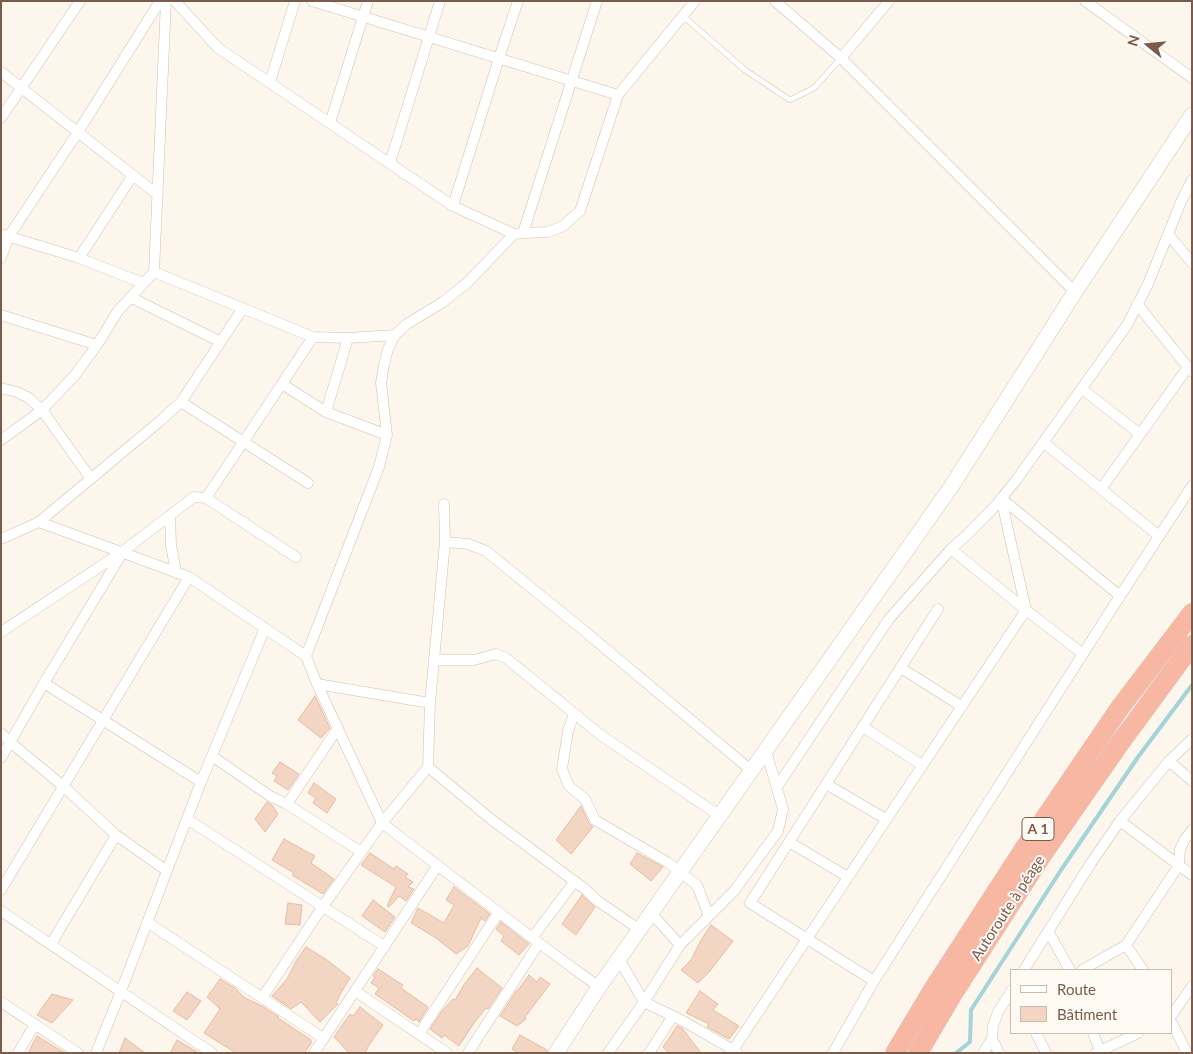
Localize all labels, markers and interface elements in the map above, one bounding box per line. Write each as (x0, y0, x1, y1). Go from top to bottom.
north arrow (1123, 20, 1173, 70)
text: N (1123, 33, 1143, 48)
road number: A 1 (1022, 818, 1054, 841)
street label: Autoroute à péage (967, 852, 1049, 964)
legend (1010, 969, 1173, 1034)
text: Route (1057, 980, 1096, 998)
text: Bâtiment (1057, 1005, 1117, 1023)

